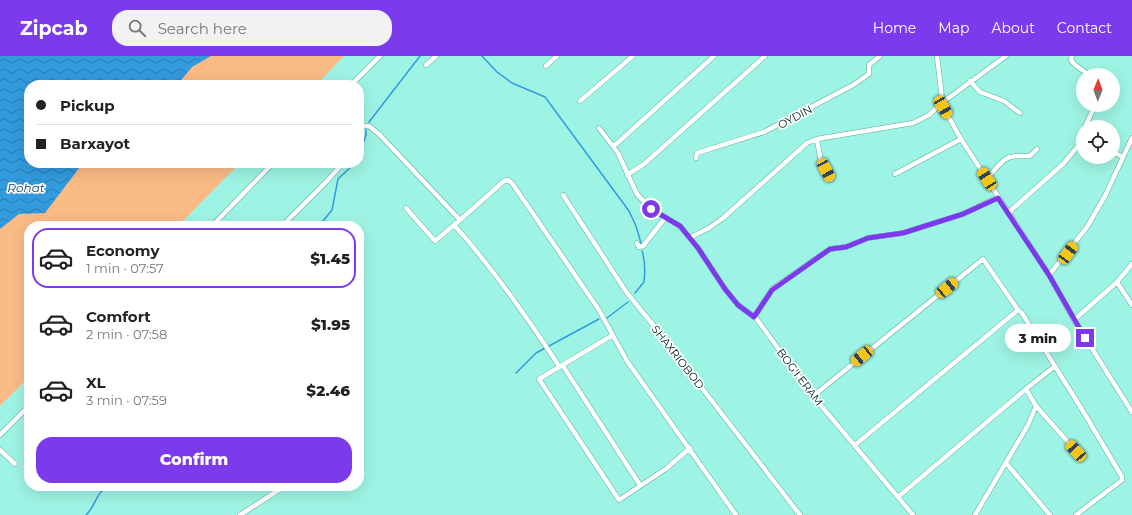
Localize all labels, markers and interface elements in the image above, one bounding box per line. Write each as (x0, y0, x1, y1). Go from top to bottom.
search box (112, 10, 392, 46)
text: Zipcab (20, 17, 88, 40)
icon: search (126, 17, 148, 39)
text: Search here (158, 19, 247, 38)
text: Home (873, 19, 916, 37)
text: Map (938, 19, 969, 37)
text: About (991, 19, 1035, 37)
text: Contact (1057, 19, 1112, 37)
north arrow (1076, 68, 1120, 112)
map controls (1076, 68, 1120, 164)
car (932, 94, 954, 120)
text: Pickup (60, 96, 115, 115)
street label: OYDIN (775, 102, 815, 132)
button: locate (1076, 120, 1120, 164)
text: Barxayot (60, 134, 130, 153)
car (815, 157, 837, 183)
car (975, 166, 999, 192)
water label: Rohat (7, 180, 45, 195)
route start (642, 200, 660, 218)
icon: car (38, 240, 74, 276)
car (1056, 240, 1080, 266)
text: Economy (86, 241, 159, 260)
text: $1.45 (310, 249, 350, 268)
text: 1 min · 07:57 (86, 260, 164, 276)
car (934, 276, 960, 300)
icon: car (38, 306, 74, 342)
text: Comfort (86, 307, 151, 326)
text: $1.95 (311, 315, 350, 334)
street label: SHAXRIOBOD (649, 322, 707, 392)
callout: 3 min (1005, 324, 1071, 352)
text: 2 min · 07:58 (86, 326, 167, 342)
route end (1076, 329, 1094, 347)
text: 3 min (1019, 330, 1057, 346)
car (849, 344, 875, 368)
street label: BOG'I ERAM (774, 346, 826, 408)
icon: car (38, 372, 74, 408)
text: XL (86, 373, 105, 392)
text: $2.46 (307, 381, 350, 400)
text: 3 min · 07:59 (86, 392, 167, 408)
button: Confirm (36, 437, 352, 483)
car (1064, 438, 1088, 464)

